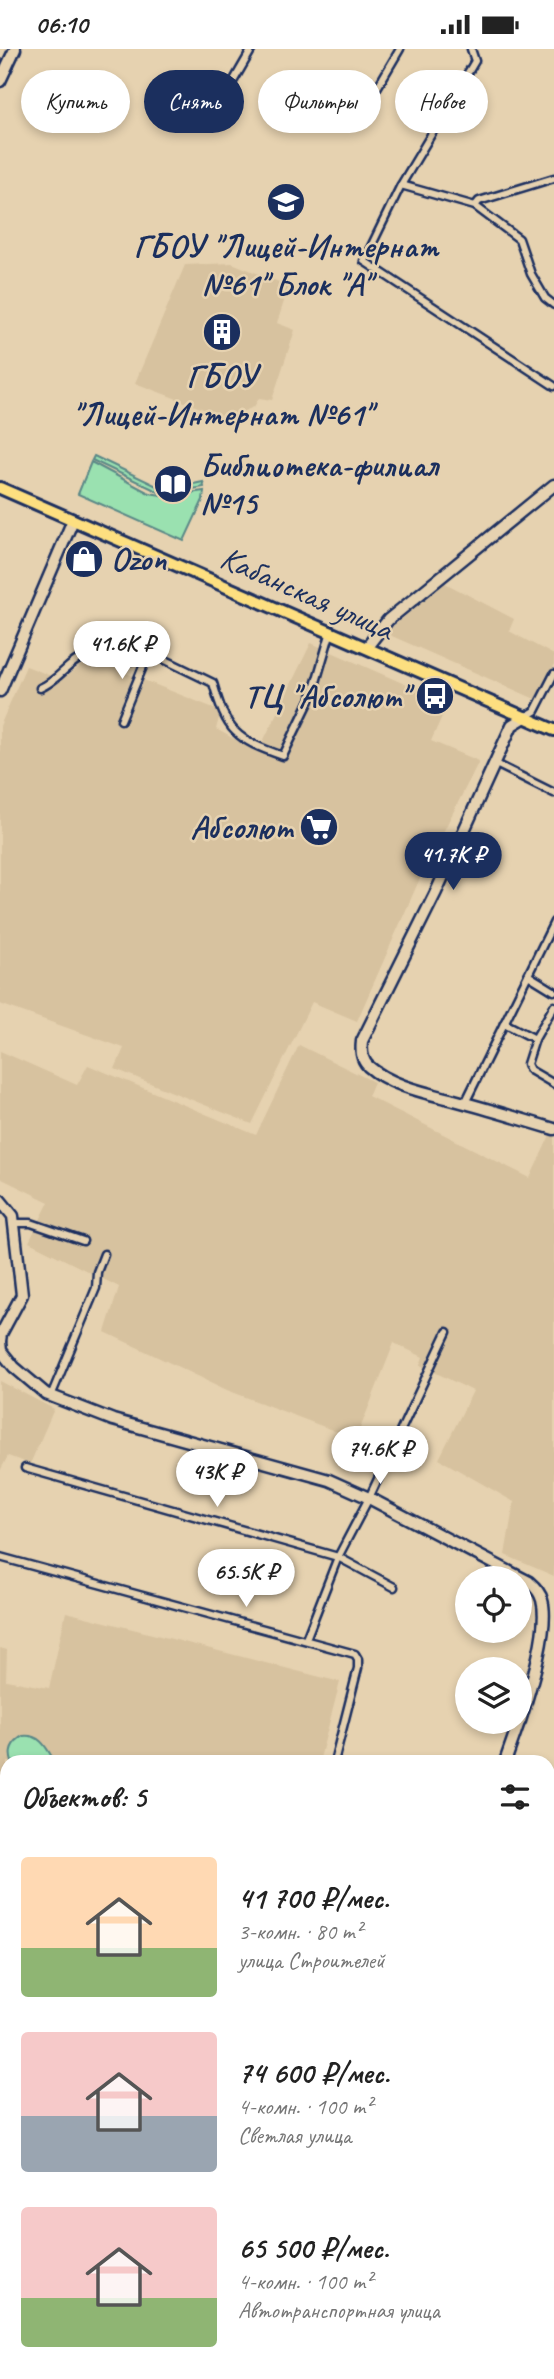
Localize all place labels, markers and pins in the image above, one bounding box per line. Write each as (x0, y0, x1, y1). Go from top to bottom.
school or university icon: ГБОУ "Лицей-Интернат №61" Блок "А" (265, 181, 307, 223)
place label: ГБОУ "Лицей-Интернат №61" Блок "А" (134, 225, 440, 305)
building icon: ГБОУ "Лицей-Интернат №61" (201, 311, 243, 353)
place label: ГБОУ "Лицей-Интернат №61" (73, 355, 379, 435)
place label: Библиотека-филиал №15 (200, 444, 441, 524)
library icon: Библиотека-филиал №15 (152, 463, 194, 505)
shop icon: Ozon (63, 538, 105, 580)
place label: Ozon (111, 538, 167, 580)
pin: 41.6K ₽ (57, 621, 187, 681)
place label: ТЦ "Абсолют" (244, 675, 415, 717)
bus stop icon: ТЦ "Абсолют" (414, 675, 456, 717)
place label: Абсолют (190, 806, 294, 848)
supermarket icon: Абсолют (298, 806, 340, 848)
pin: 41.7K ₽ (388, 833, 518, 892)
pin: 74.6K ₽ (315, 1427, 445, 1486)
pin: 43K ₽ (168, 1449, 266, 1509)
pin: 65.5K ₽ (181, 1549, 311, 1609)

